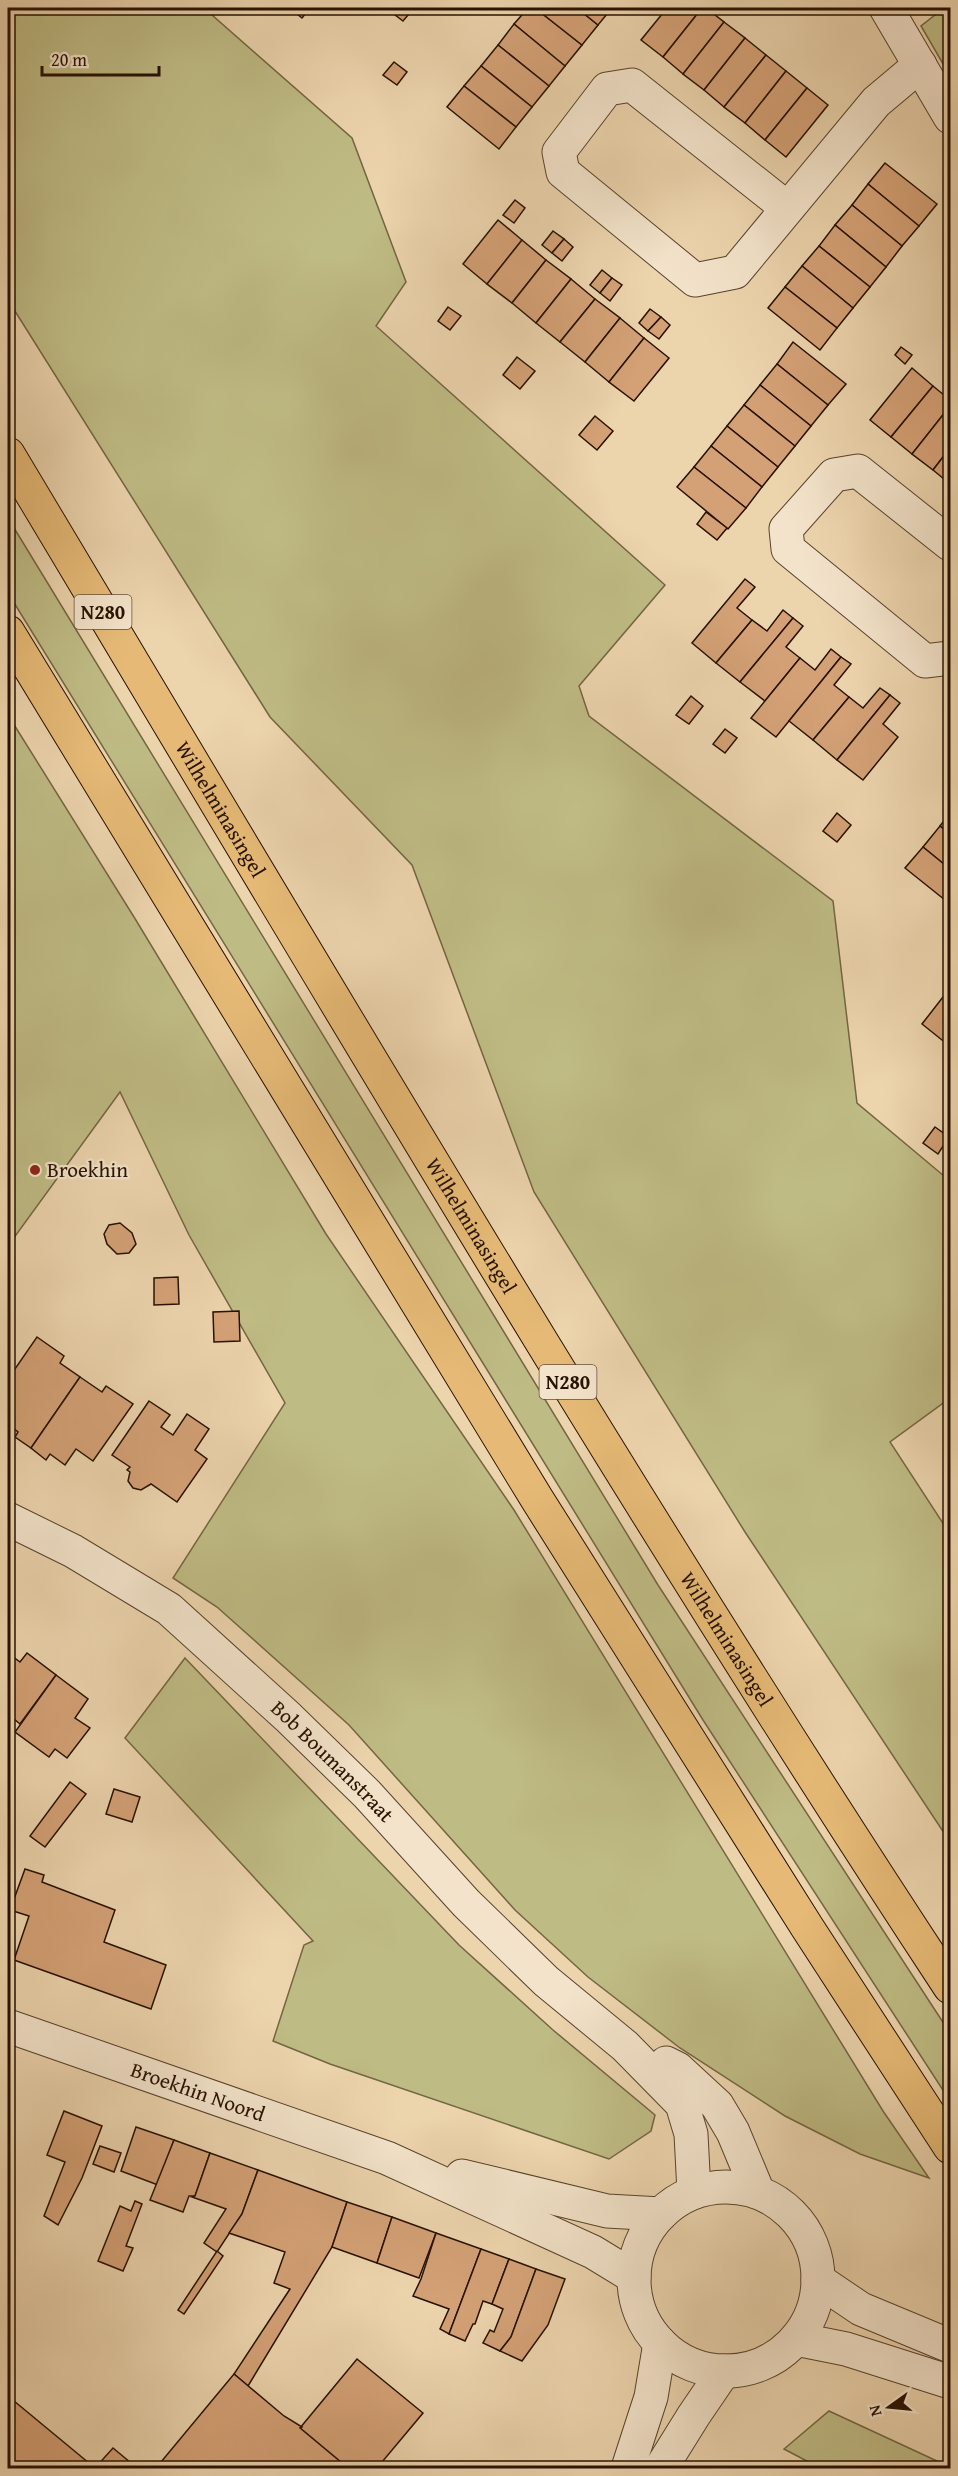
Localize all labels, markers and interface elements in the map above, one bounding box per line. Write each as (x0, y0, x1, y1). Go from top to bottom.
scale bar (42, 39, 159, 77)
text: 20 m (51, 46, 87, 73)
road number: N280 (74, 595, 132, 629)
street label: Wilhelminasingel (168, 735, 274, 883)
street label: Wilhelminasingel (418, 1152, 525, 1300)
place label: Broekhin (47, 1154, 128, 1185)
marker: Broekhin (28, 1163, 42, 1177)
road number: N280 (540, 1365, 596, 1399)
street label: Wilhelminasingel (673, 1565, 781, 1713)
street label: Bob Boumanstraat (264, 1693, 402, 1829)
street label: Broekhin Noord (127, 2054, 270, 2130)
north arrow (859, 2377, 919, 2437)
text: N (861, 2402, 887, 2419)

